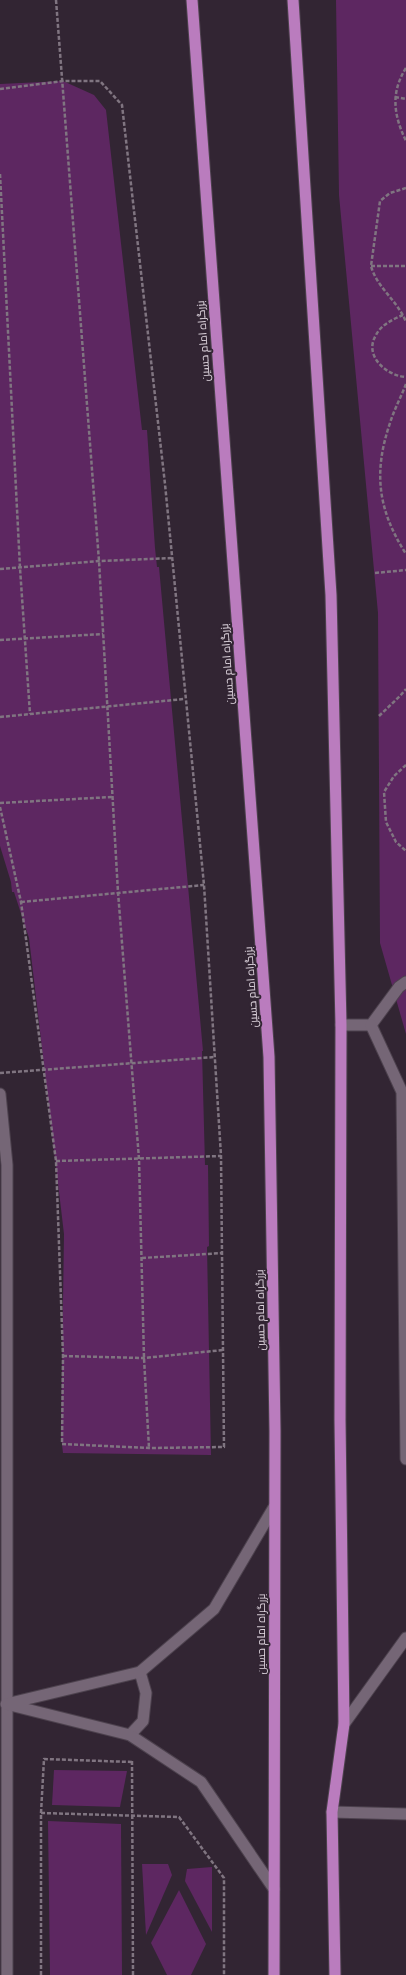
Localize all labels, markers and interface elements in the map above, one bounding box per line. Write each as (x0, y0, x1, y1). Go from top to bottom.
street label: بزرگراه امام حسین (193, 300, 214, 382)
street label: بزرگراه امام حسین (217, 623, 238, 705)
street label: بزرگراه امام حسین (241, 946, 262, 1028)
street label: بزرگراه امام حسین (252, 1269, 269, 1351)
street label: بزرگراه امام حسین (254, 1593, 269, 1675)

